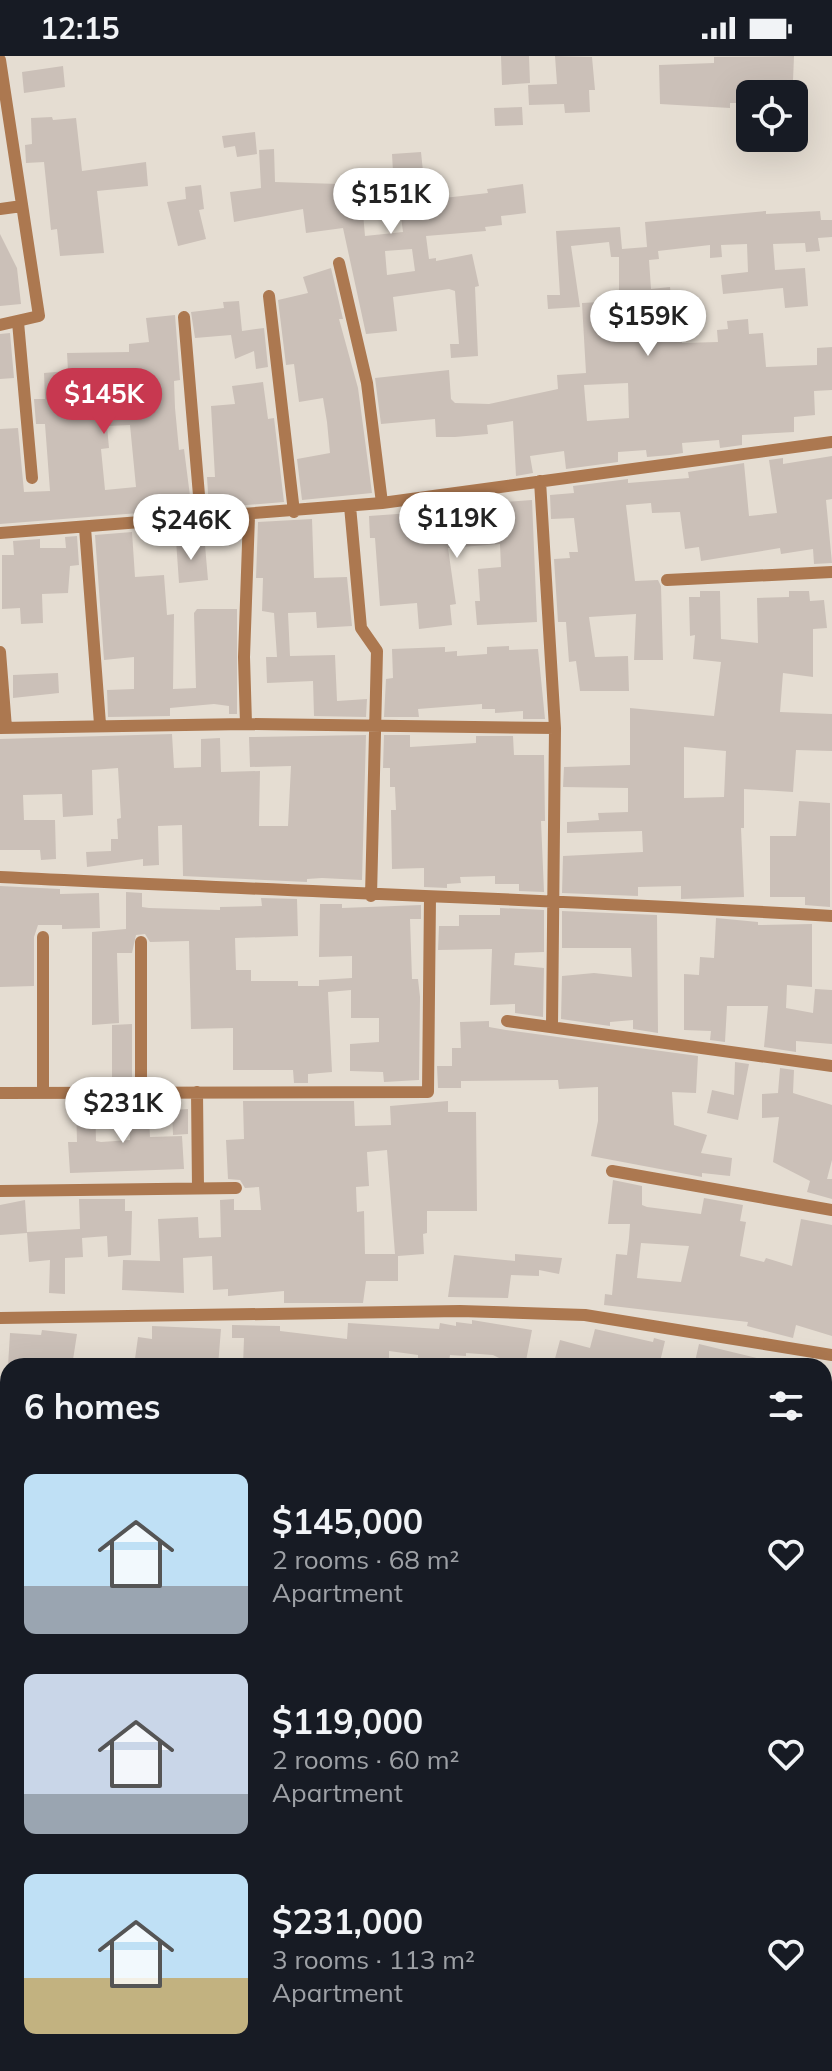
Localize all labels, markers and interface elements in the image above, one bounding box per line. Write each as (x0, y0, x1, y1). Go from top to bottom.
text: 12:15 (40, 9, 119, 47)
map controls (736, 80, 808, 152)
button: locate (736, 80, 808, 152)
pin: $151K (335, 168, 447, 236)
text: $151K (351, 177, 431, 210)
pin: $159K (592, 290, 704, 358)
text: $159K (608, 299, 688, 332)
pin: $145K (48, 368, 160, 436)
text: $145K (64, 377, 144, 410)
pin: $119K (401, 492, 513, 560)
pin: $246K (135, 494, 247, 562)
text: $119K (417, 501, 497, 534)
text: $246K (151, 503, 231, 536)
pin: $231K (67, 1077, 179, 1145)
text: $231K (83, 1086, 163, 1119)
icon: filters (764, 1384, 808, 1428)
text: 6 homes (24, 1385, 161, 1428)
text: $145,000 (272, 1500, 423, 1543)
icon: home (88, 1506, 184, 1602)
icon: heart (764, 1532, 808, 1576)
text: 2 rooms · 68 m² (272, 1543, 459, 1576)
text: Apartment (272, 1576, 403, 1609)
text: $119,000 (272, 1700, 423, 1743)
icon: home (88, 1706, 184, 1802)
icon: heart (764, 1732, 808, 1776)
text: 2 rooms · 60 m² (272, 1743, 459, 1776)
text: Apartment (272, 1776, 403, 1809)
text: $231,000 (272, 1900, 423, 1943)
icon: home (88, 1906, 184, 2002)
icon: heart (764, 1932, 808, 1976)
text: 3 rooms · 113 m² (272, 1943, 475, 1976)
text: Apartment (272, 1976, 403, 2009)

